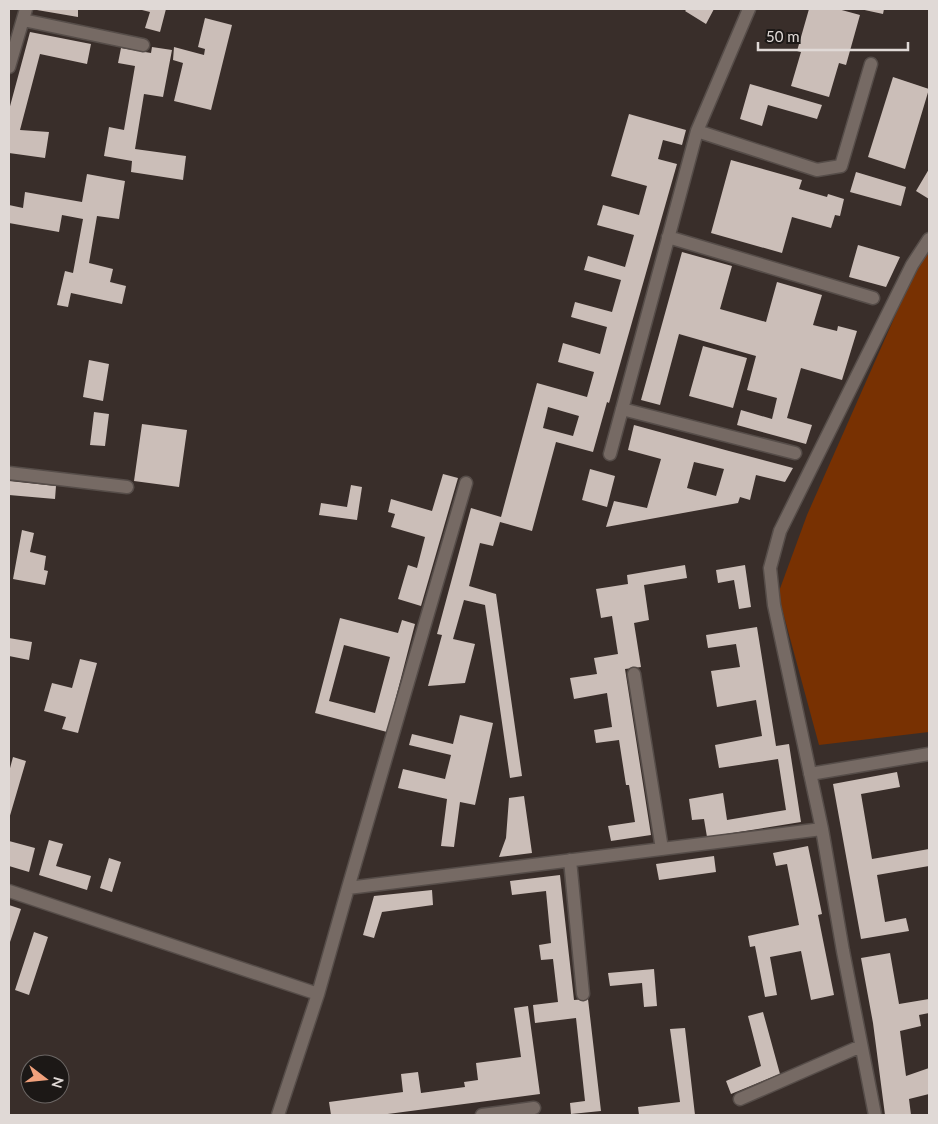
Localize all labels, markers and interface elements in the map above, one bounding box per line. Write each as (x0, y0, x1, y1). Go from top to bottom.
scale bar (758, 20, 908, 52)
text: 50 m (766, 27, 800, 45)
north arrow (20, 1054, 70, 1104)
text: N (48, 1075, 68, 1090)

